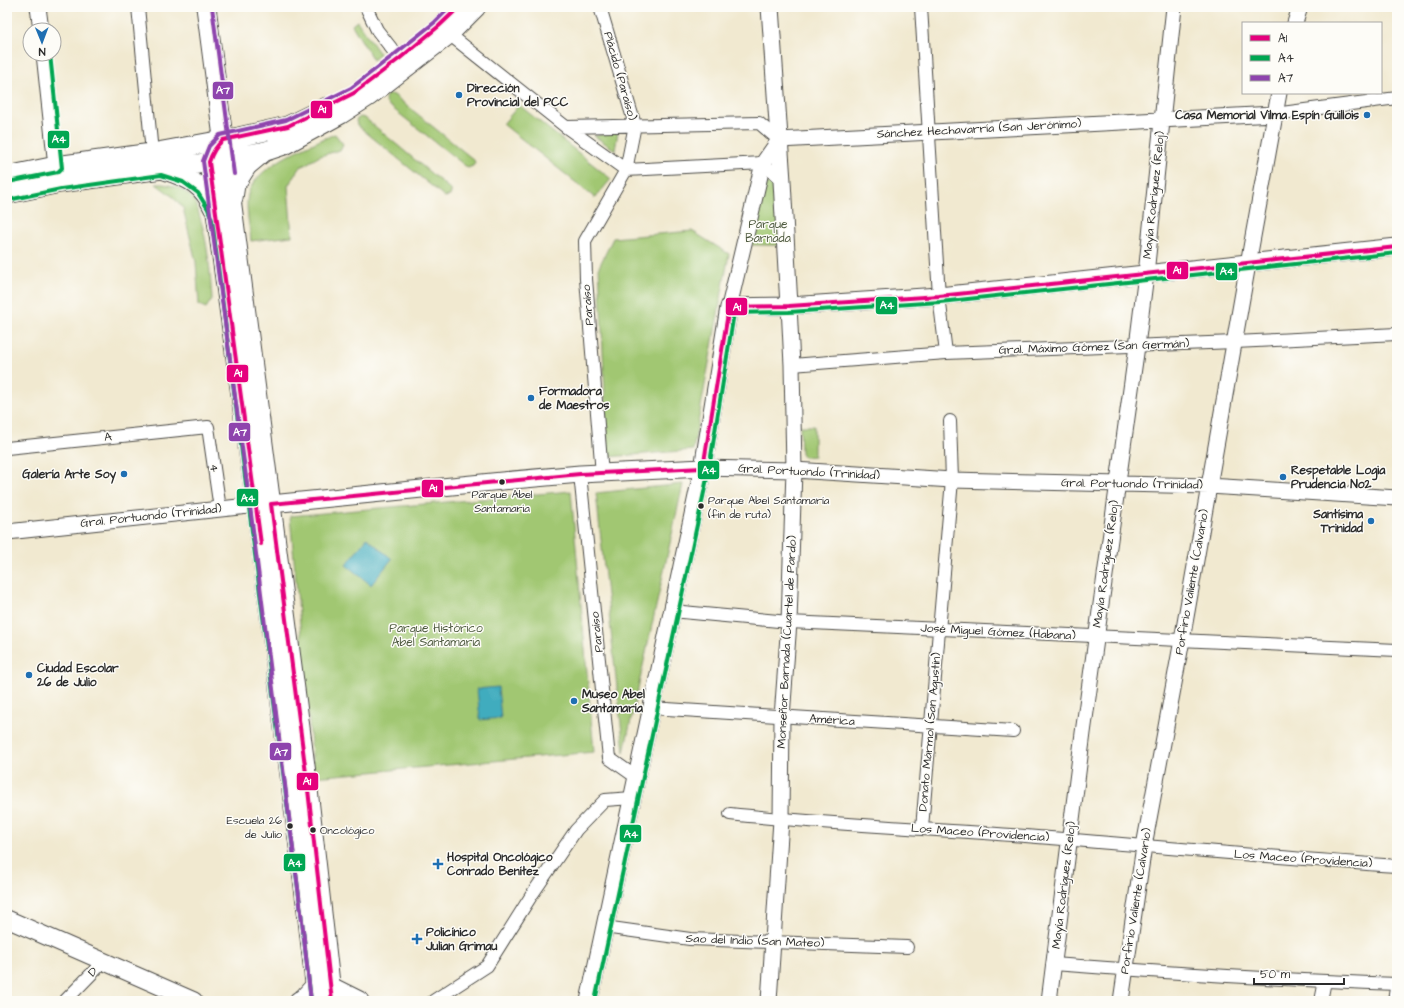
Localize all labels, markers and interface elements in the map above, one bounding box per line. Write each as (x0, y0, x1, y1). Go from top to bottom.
north arrow (22, 22, 62, 62)
legend (1242, 22, 1382, 94)
street label: Plácido (Paraíso) (599, 30, 641, 122)
text: A1 (1278, 30, 1288, 47)
text: N (38, 44, 46, 59)
text: A4 (1278, 50, 1294, 67)
text: A7 (1278, 70, 1294, 87)
place label: Dirección Provincial del PCC (467, 80, 569, 111)
line badge: A7 (212, 81, 234, 100)
text: A7 (216, 83, 230, 98)
marker: Dirección Provincial del PCC (454, 90, 464, 100)
line badge: A1 (310, 100, 333, 119)
text: A1 (318, 102, 327, 117)
place label: Casa Memorial Vilma Espín Guillois (1175, 107, 1359, 125)
marker: Casa Memorial Vilma Espín Guillois (1362, 110, 1372, 120)
street label: Sánchez Hechavarría (San Jerónimo) (876, 115, 1082, 143)
line badge: A4 (47, 130, 70, 149)
street label: Mayía Rodríguez (Reloj) (1139, 130, 1170, 260)
text: A4 (52, 132, 67, 147)
park label: Parque Barnada (745, 216, 791, 247)
line badge: A1 (1166, 261, 1189, 280)
line badge: A4 (1215, 262, 1238, 281)
text: A1 (1173, 263, 1182, 278)
text: A4 (1220, 264, 1235, 279)
street label: Paraíso (578, 284, 598, 326)
line badge: A4 (875, 296, 898, 315)
line badge: A1 (725, 297, 748, 316)
text: A4 (880, 298, 895, 313)
text: A1 (733, 300, 742, 315)
street label: Gral. Máximo Gómez (San Germán) (998, 335, 1190, 359)
line badge: A1 (226, 364, 249, 383)
text: A1 (234, 366, 243, 381)
place label: Formadora de Maestros (538, 383, 609, 414)
marker: Formadora de Maestros (526, 393, 536, 403)
line badge: A7 (228, 422, 251, 442)
text: A7 (233, 425, 247, 440)
street label: A (103, 428, 113, 446)
line badge: A4 (697, 460, 720, 480)
street label: Gral. Portuondo (Trinidad) (738, 460, 880, 484)
place label: Respetable Logia Prudencia No2 (1291, 462, 1386, 493)
street label: 4 (205, 463, 223, 473)
text: A4 (702, 463, 717, 478)
place label: Galería Arte Soy (22, 466, 116, 484)
marker: Galería Arte Soy (119, 469, 129, 479)
marker: Respetable Logia Prudencia No2 (1278, 472, 1288, 482)
street label: Gral. Portuondo (Trinidad) (1061, 474, 1203, 494)
marker: Parque Abel Santamaria (497, 477, 507, 487)
line badge: A1 (421, 479, 444, 498)
text: A1 (429, 481, 438, 496)
place label: Parque Abel Santamaria (471, 487, 533, 516)
line badge: A4 (236, 488, 259, 507)
text: A4 (241, 491, 256, 506)
place label: Parque Abel Santamaría (fin de ruta) (708, 493, 830, 522)
street label: Mayía Rodríguez (Reloj) (1089, 499, 1124, 629)
street label: Gral. Portuondo (Trinidad) (80, 500, 222, 532)
marker: Parque Abel Santamaría (fin de ruta) (696, 501, 706, 511)
place label: Santísima Trinidad (1312, 506, 1364, 537)
street label: Porfirio Valiente (Calvario) (1171, 508, 1213, 656)
marker: Santísima Trinidad (1366, 516, 1376, 526)
street label: Monseñor Barnada (Cuartel de Pardo) (773, 535, 801, 749)
street label: Paraíso (586, 610, 608, 653)
street label: José Miguel Gómez (Habana) (920, 619, 1076, 646)
park label: Parque Histórico Abel Santamaría (389, 620, 483, 651)
street label: Donato Mármol (San Agustín) (915, 652, 946, 812)
place label: Ciudad Escolar 26 de Julio (36, 660, 119, 691)
marker: Ciudad Escolar 26 de Julio (24, 670, 34, 680)
place label: Museo Abel Santamaría (581, 686, 645, 717)
marker: Museo Abel Santamaría (569, 696, 579, 706)
street label: América (809, 710, 855, 730)
line badge: A7 (269, 742, 292, 761)
text: A7 (274, 745, 288, 760)
line badge: A1 (296, 772, 319, 791)
text: A1 (303, 774, 312, 789)
place label: Escuela 26 de Julio (227, 813, 283, 842)
street label: Los Maceo (Providencia) (910, 820, 1050, 846)
street label: Mayía Rodríguez (Reloj) (1048, 820, 1081, 950)
marker: Escuela 26 de Julio (285, 821, 295, 831)
place label: Oncológico (320, 823, 375, 839)
line badge: A4 (619, 824, 642, 843)
marker: Oncológico (308, 825, 318, 835)
text: A4 (624, 827, 639, 842)
street label: Porfirio Valiente (Calvario) (1116, 827, 1156, 975)
street label: Los Maceo (Providencia) (1233, 846, 1373, 872)
place label: Hospital Oncológico Conrado Benítez (447, 849, 553, 880)
line badge: A4 (283, 853, 306, 872)
text: A4 (288, 856, 303, 871)
marker: Hospital Oncológico Conrado Benítez (432, 858, 444, 870)
place label: Policínico Julian Grimau (425, 924, 497, 955)
street label: Sao del Indio (San Mateo) (685, 930, 825, 952)
marker: Policínico Julian Grimau (411, 933, 423, 945)
scale bar (1254, 960, 1344, 986)
street label: D (84, 963, 102, 981)
text: 50 m (1260, 966, 1291, 983)

